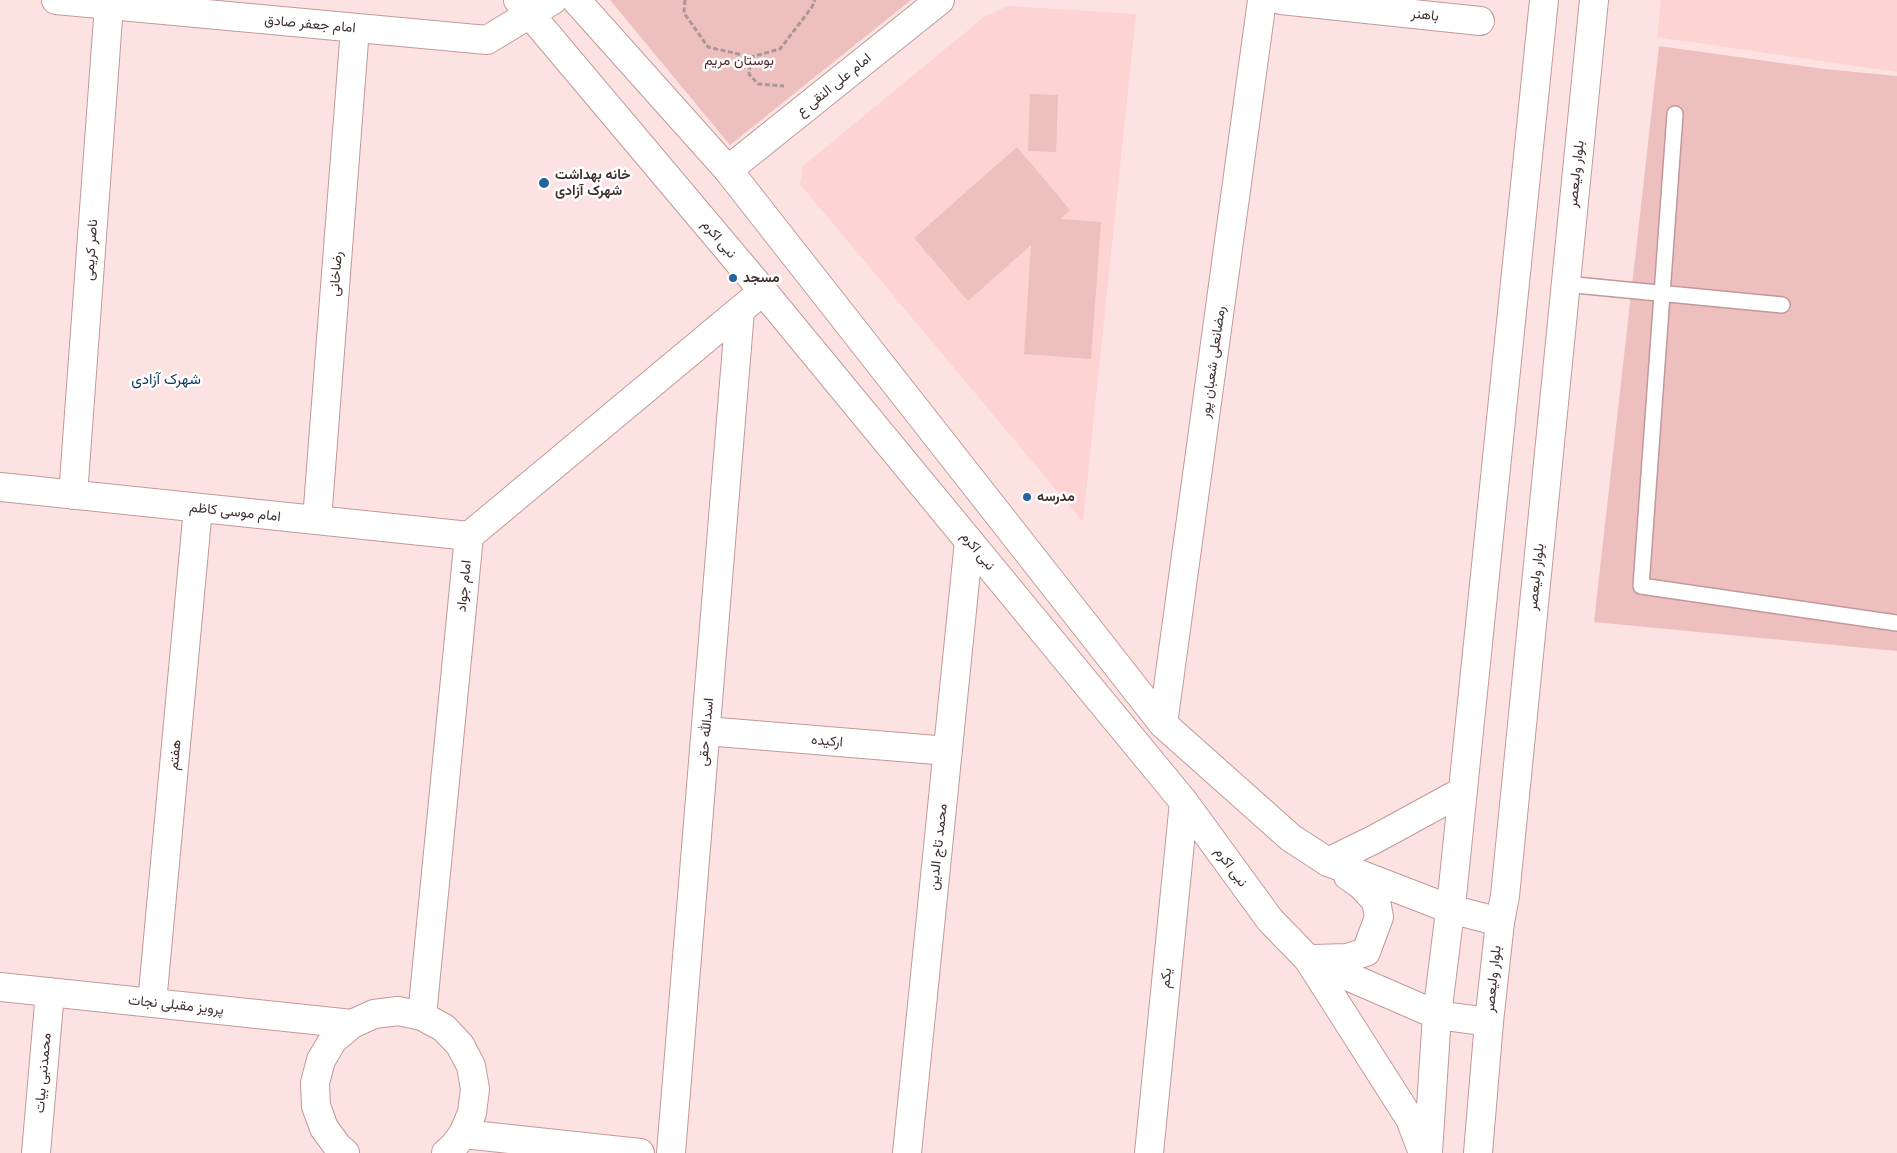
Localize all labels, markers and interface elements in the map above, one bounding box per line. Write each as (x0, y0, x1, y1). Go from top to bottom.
street label: باهنر (1410, 5, 1440, 25)
street label: امام جعفر صادق (264, 12, 356, 36)
street label: امام علی النقی ع (793, 50, 875, 120)
park label: بوستان مریم (704, 53, 774, 69)
street label: بلوار ولیعصر (1564, 140, 1588, 208)
place label: خانه بهداشت شهرک آزادی (555, 167, 631, 200)
marker: خانه بهداشت شهرک آزادی (537, 176, 551, 190)
street label: نبی اکرم (698, 216, 740, 262)
street label: ناصر کریمی (80, 219, 102, 281)
street label: رضاخانی (326, 251, 346, 297)
place label: مسجد (743, 270, 780, 286)
marker: مسجد (727, 272, 739, 284)
street label: رمضانعلی شعبان پور (1197, 305, 1229, 419)
district label: شهرک آزادی (131, 370, 201, 388)
place label: مدرسه (1037, 489, 1075, 505)
marker: مدرسه (1021, 491, 1033, 503)
street label: امام موسی کاظم (189, 499, 281, 525)
street label: نبی اکرم (957, 528, 999, 574)
street label: بلوار ولیعصر (1524, 543, 1548, 611)
street label: امام جواد (453, 559, 475, 613)
street label: اسدالله حقی (695, 697, 717, 767)
street label: ارکیده (810, 731, 844, 751)
street label: هفتم (165, 739, 185, 771)
street label: محمد تاج الدین (925, 803, 951, 891)
street label: نبی اکرم (1211, 844, 1251, 890)
street label: بلوار ولیعصر (1481, 945, 1505, 1013)
street label: یکم (1157, 967, 1175, 989)
street label: پرویز مقبلی نجات (127, 992, 225, 1018)
street label: محمدنبی بیات (31, 1032, 55, 1114)

